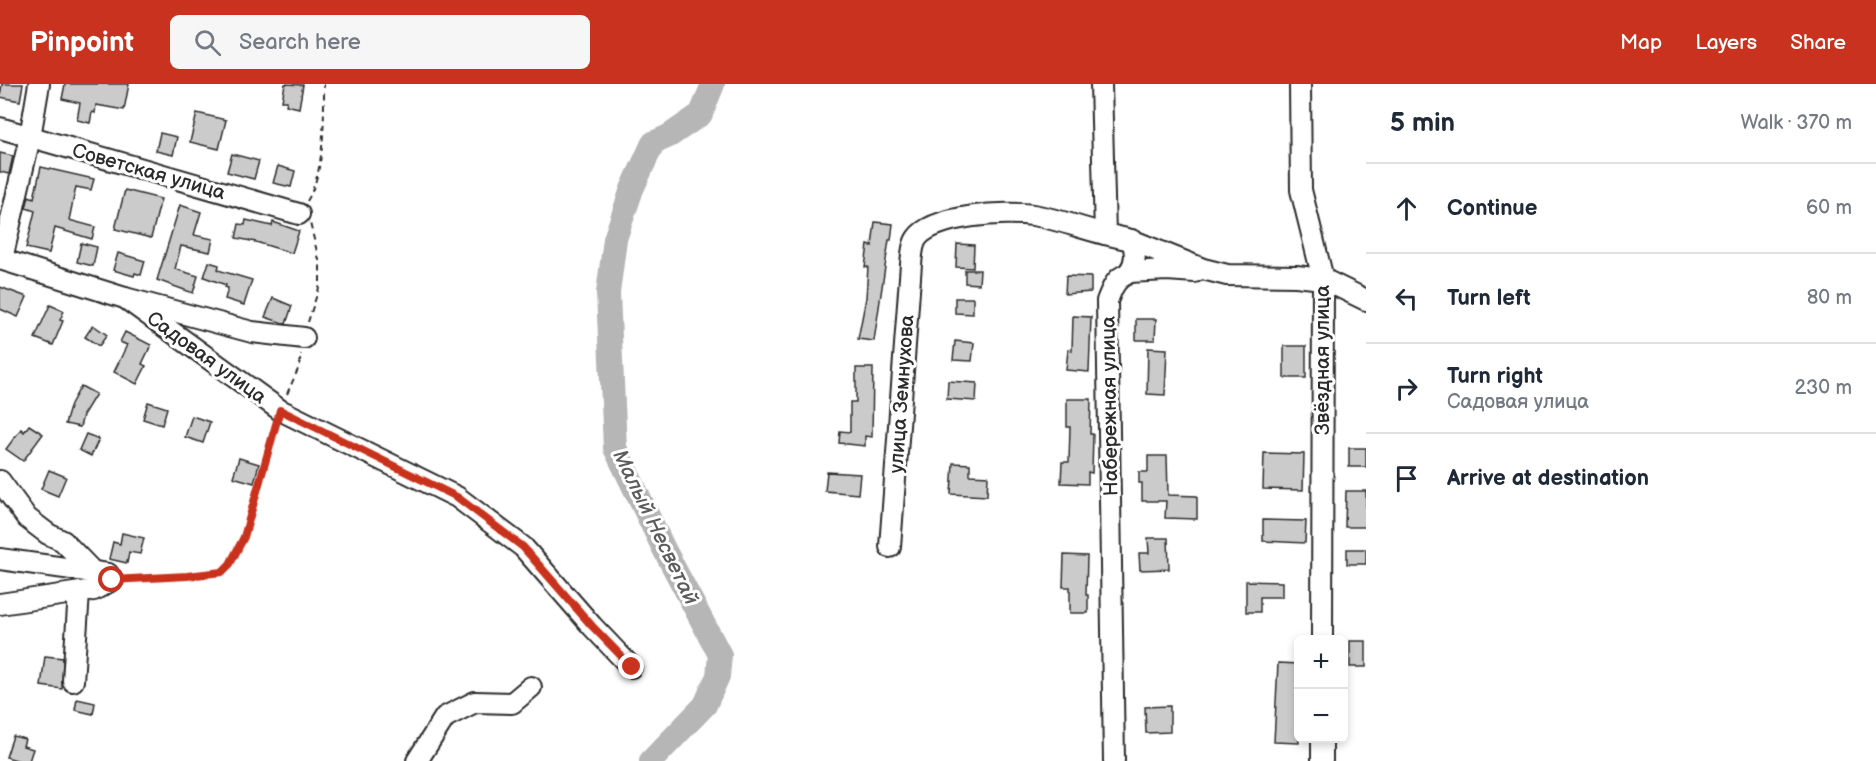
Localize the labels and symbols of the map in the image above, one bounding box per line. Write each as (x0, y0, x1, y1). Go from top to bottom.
street label: Советская улица (69, 139, 228, 205)
street label: Звёздная улица (1311, 285, 1335, 435)
street label: Садовая улица (142, 306, 271, 409)
street label: улица Земнухова (884, 314, 920, 474)
street label: Набережная улица (1096, 316, 1124, 496)
water label: Малый Несветай (607, 446, 704, 609)
route start (98, 566, 124, 592)
route end (618, 653, 644, 679)

